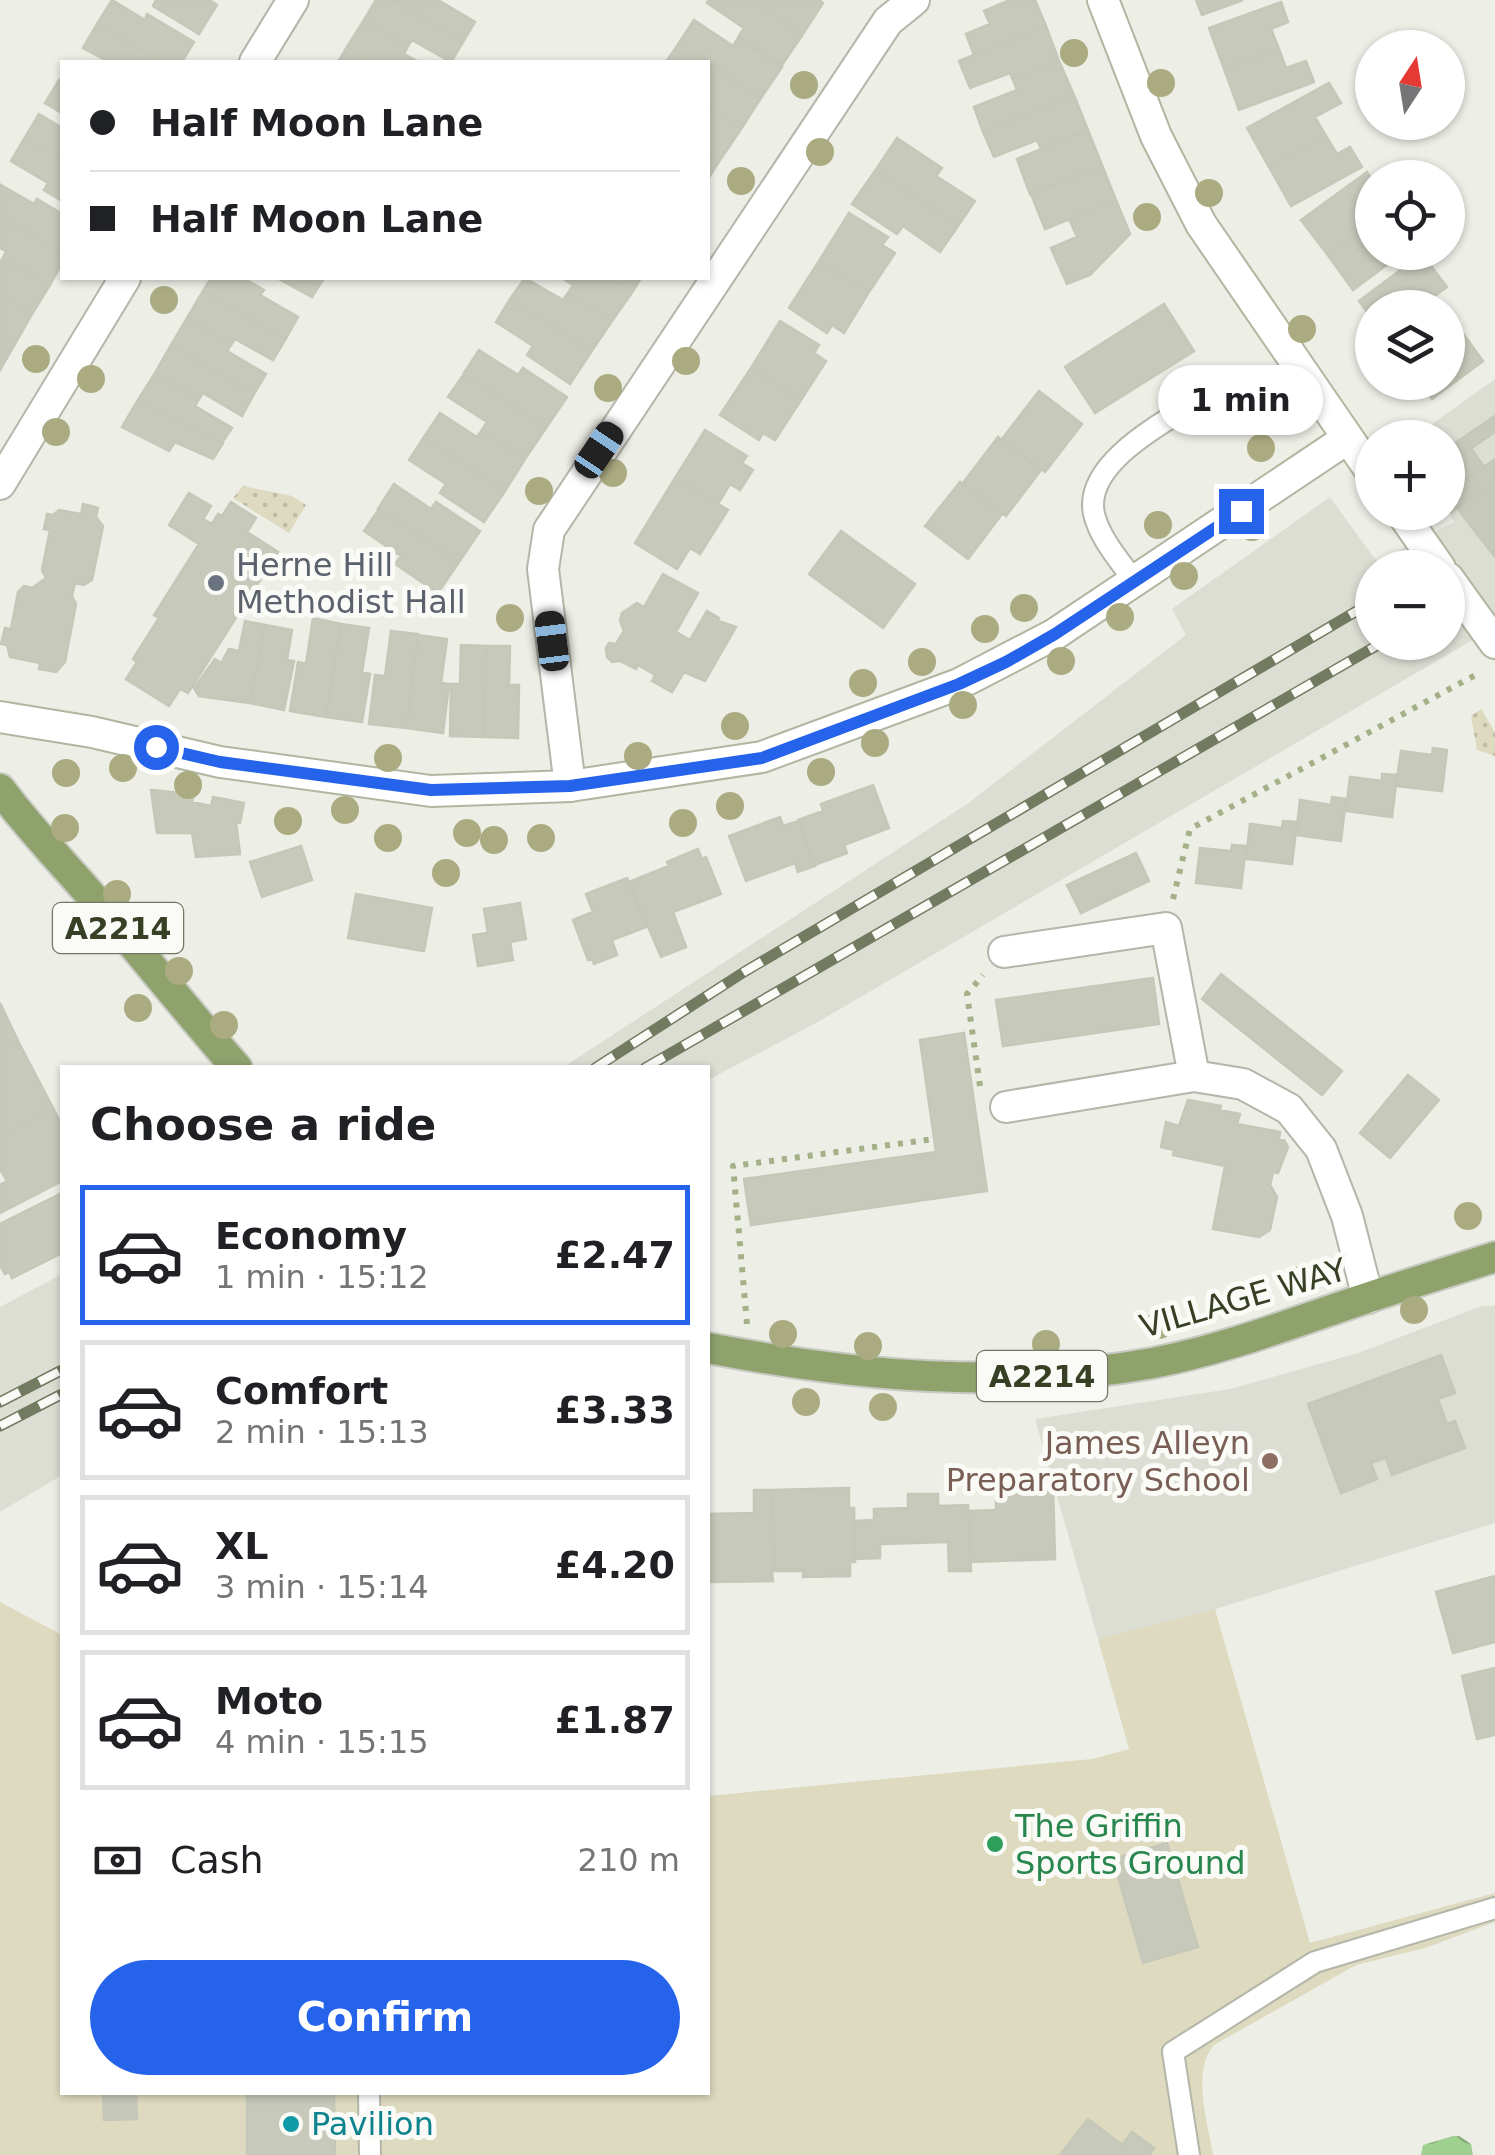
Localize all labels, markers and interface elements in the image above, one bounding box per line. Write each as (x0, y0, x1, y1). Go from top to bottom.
north arrow (1355, 30, 1465, 140)
map controls (1355, 30, 1465, 660)
text: Half Moon Lane (150, 101, 483, 145)
button: locate (1355, 160, 1465, 270)
text: Half Moon Lane (150, 197, 483, 241)
button: layers (1355, 290, 1465, 400)
callout: 1 min (1158, 366, 1324, 436)
text: 1 min (1190, 381, 1291, 419)
car (570, 417, 628, 483)
button: + (1355, 420, 1465, 530)
route end (1219, 489, 1264, 534)
place label: Herne Hill Methodist Hall (236, 546, 466, 621)
button: − (1355, 550, 1465, 660)
marker: Herne Hill Methodist Hall (205, 572, 227, 594)
car (533, 609, 571, 673)
route start (134, 725, 179, 770)
road number: A2214 (53, 903, 183, 953)
text: Choose a ride (90, 1098, 436, 1151)
icon: car (95, 1210, 185, 1300)
text: Economy (215, 1214, 407, 1258)
text: £2.47 (555, 1233, 675, 1277)
street label: VILLAGE WAY (1135, 1250, 1351, 1346)
text: 1 min · 15:12 (215, 1258, 429, 1296)
road number: A2214 (977, 1351, 1107, 1401)
icon: car (95, 1365, 185, 1455)
text: Comfort (215, 1369, 388, 1413)
text: £3.33 (555, 1388, 675, 1432)
text: 2 min · 15:13 (215, 1413, 429, 1451)
place label: James Alleyn Preparatory School (946, 1424, 1250, 1499)
marker: James Alleyn Preparatory School (1259, 1450, 1281, 1472)
icon: car (95, 1520, 185, 1610)
text: XL (215, 1524, 269, 1568)
text: £4.20 (555, 1543, 675, 1587)
text: 3 min · 15:14 (215, 1568, 429, 1606)
icon: car (95, 1675, 185, 1765)
text: Moto (215, 1679, 323, 1723)
text: £1.87 (555, 1698, 675, 1742)
text: 4 min · 15:15 (215, 1723, 429, 1761)
place label: The Griffin Sports Ground (1014, 1807, 1245, 1882)
icon: cash (90, 1833, 145, 1888)
marker: The Griffin Sports Ground (984, 1833, 1006, 1855)
text: Cash (170, 1838, 264, 1882)
text: 210 m (578, 1841, 680, 1879)
button: Confirm (90, 1960, 680, 2075)
place label: Pavilion (311, 2105, 434, 2143)
marker: Pavilion (280, 2113, 302, 2135)

